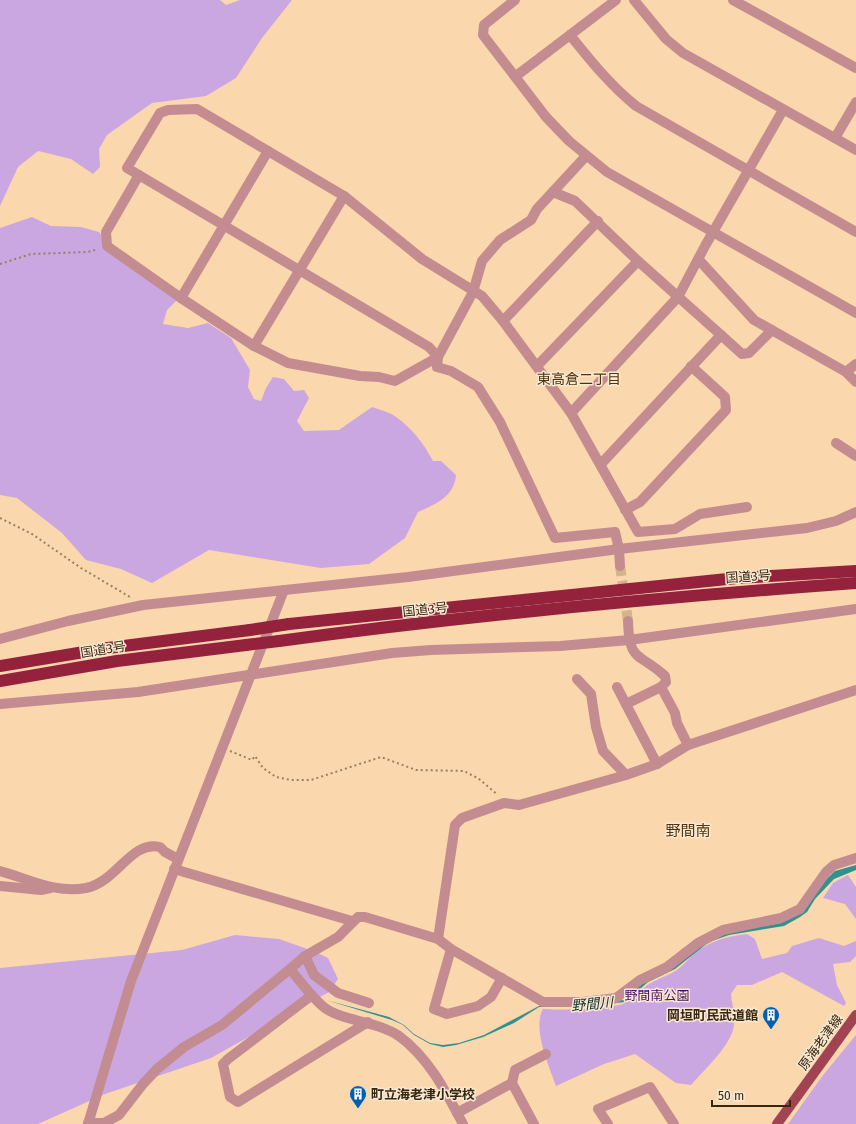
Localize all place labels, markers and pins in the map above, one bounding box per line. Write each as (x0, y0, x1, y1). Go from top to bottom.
building icon: 岡垣町民武道館 (761, 1005, 781, 1030)
place label: 岡垣町民武道館 (667, 1008, 758, 1023)
building icon: 町立海老津小学校 (348, 1084, 368, 1109)
place label: 町立海老津小学校 (371, 1087, 475, 1102)

